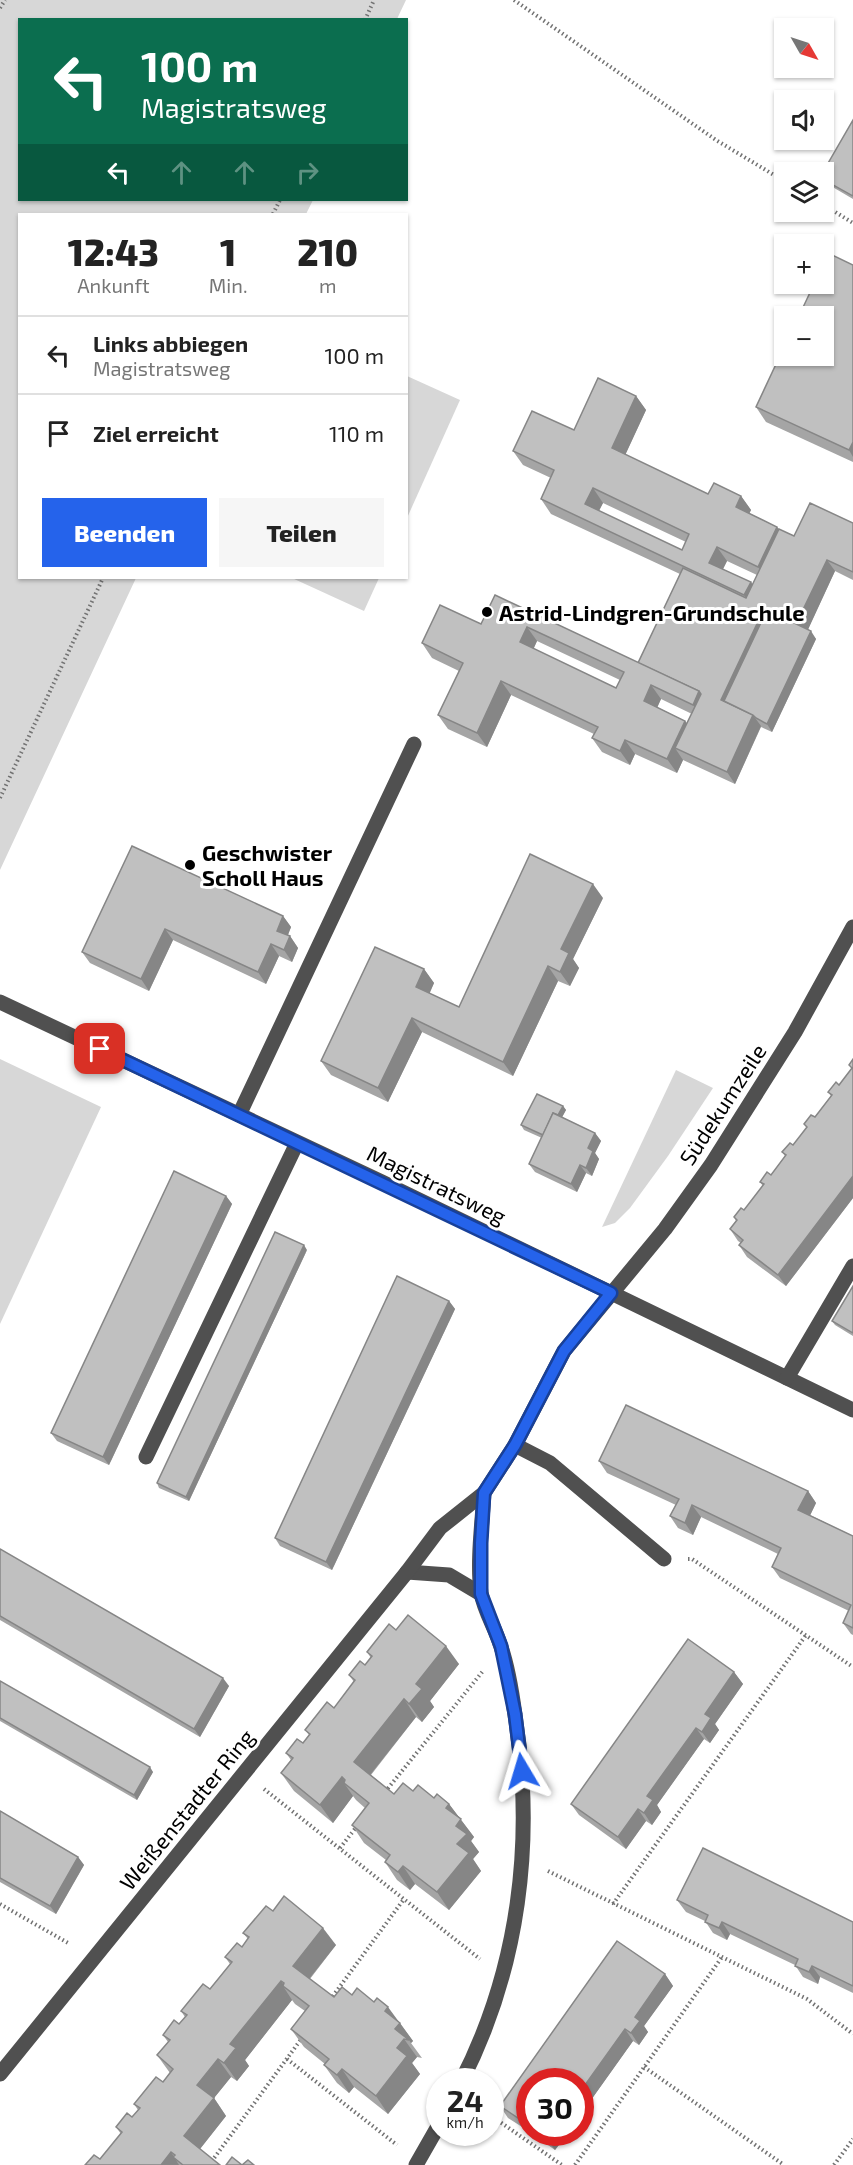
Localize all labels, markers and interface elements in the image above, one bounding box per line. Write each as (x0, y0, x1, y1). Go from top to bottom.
north arrow (774, 18, 834, 78)
map controls (774, 18, 834, 366)
text: 100 m (141, 40, 258, 90)
icon: left (42, 42, 120, 120)
button: sound (774, 90, 834, 150)
text: Magistratsweg (141, 91, 327, 123)
icon: left (102, 156, 135, 189)
icon: ahead (165, 156, 198, 189)
icon: ahead (228, 156, 261, 189)
icon: right (291, 156, 324, 189)
button: layers (774, 162, 834, 222)
text: 12:43 (68, 230, 159, 273)
text: 1 (220, 230, 236, 273)
text: 210 (297, 230, 358, 273)
button: + (774, 234, 834, 294)
text: Ankunft (77, 273, 150, 297)
text: Min. (209, 273, 248, 297)
text: m (319, 273, 337, 297)
button: − (774, 306, 834, 366)
text: Links abbiegen (93, 330, 248, 356)
icon: left (42, 339, 75, 372)
text: 100 m (325, 342, 384, 368)
text: Magistratsweg (93, 356, 231, 380)
icon: arrive (42, 417, 75, 450)
text: Ziel erreicht (93, 420, 219, 446)
text: 110 m (329, 420, 384, 446)
button: Beenden (42, 498, 207, 567)
button: Teilen (219, 498, 384, 567)
place label: Astrid-Lindgren-Grundschule (499, 599, 805, 625)
marker: Astrid-Lindgren-Grundschule (480, 605, 494, 619)
place label: Geschwister Scholl Haus (202, 839, 333, 890)
marker: Geschwister Scholl Haus (183, 858, 197, 872)
pin (74, 1023, 125, 1074)
icon: arrive (83, 1032, 116, 1065)
street label: Südekumzeile (673, 1039, 771, 1169)
street label: Magistratsweg (363, 1139, 511, 1229)
street label: Weißenstadter Ring (113, 1723, 259, 1895)
position arrow (490, 1739, 554, 1803)
speed limit sign: 30 (516, 2068, 594, 2146)
text: 24 (447, 2082, 483, 2118)
text: km/h (446, 2113, 484, 2131)

